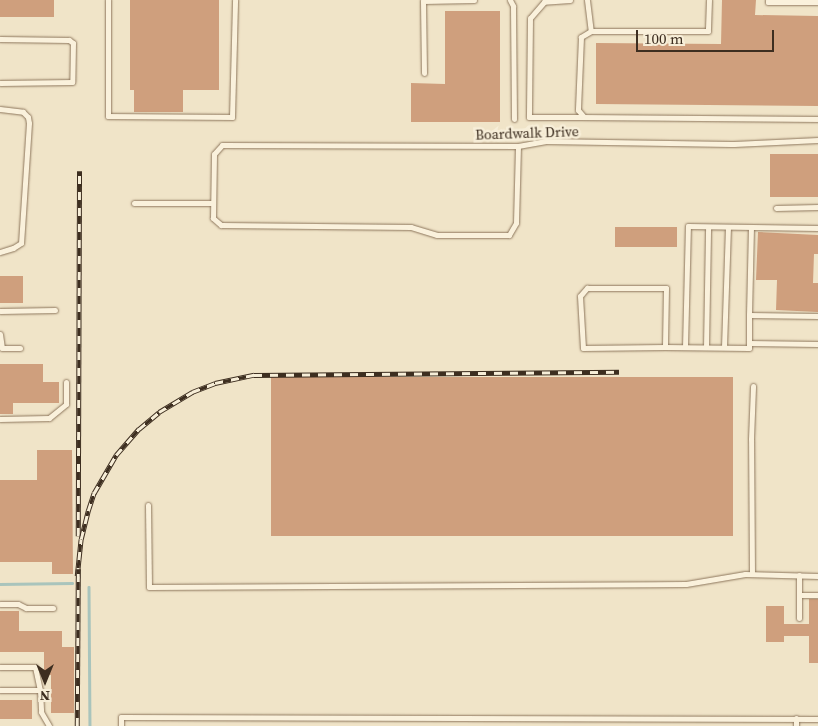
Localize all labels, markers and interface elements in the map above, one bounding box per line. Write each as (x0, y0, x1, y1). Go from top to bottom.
scale bar (638, 20, 776, 52)
text: 100 m (644, 28, 684, 49)
street label: Boardwalk Drive (475, 123, 579, 143)
north arrow (20, 656, 70, 706)
text: N (40, 686, 50, 706)

